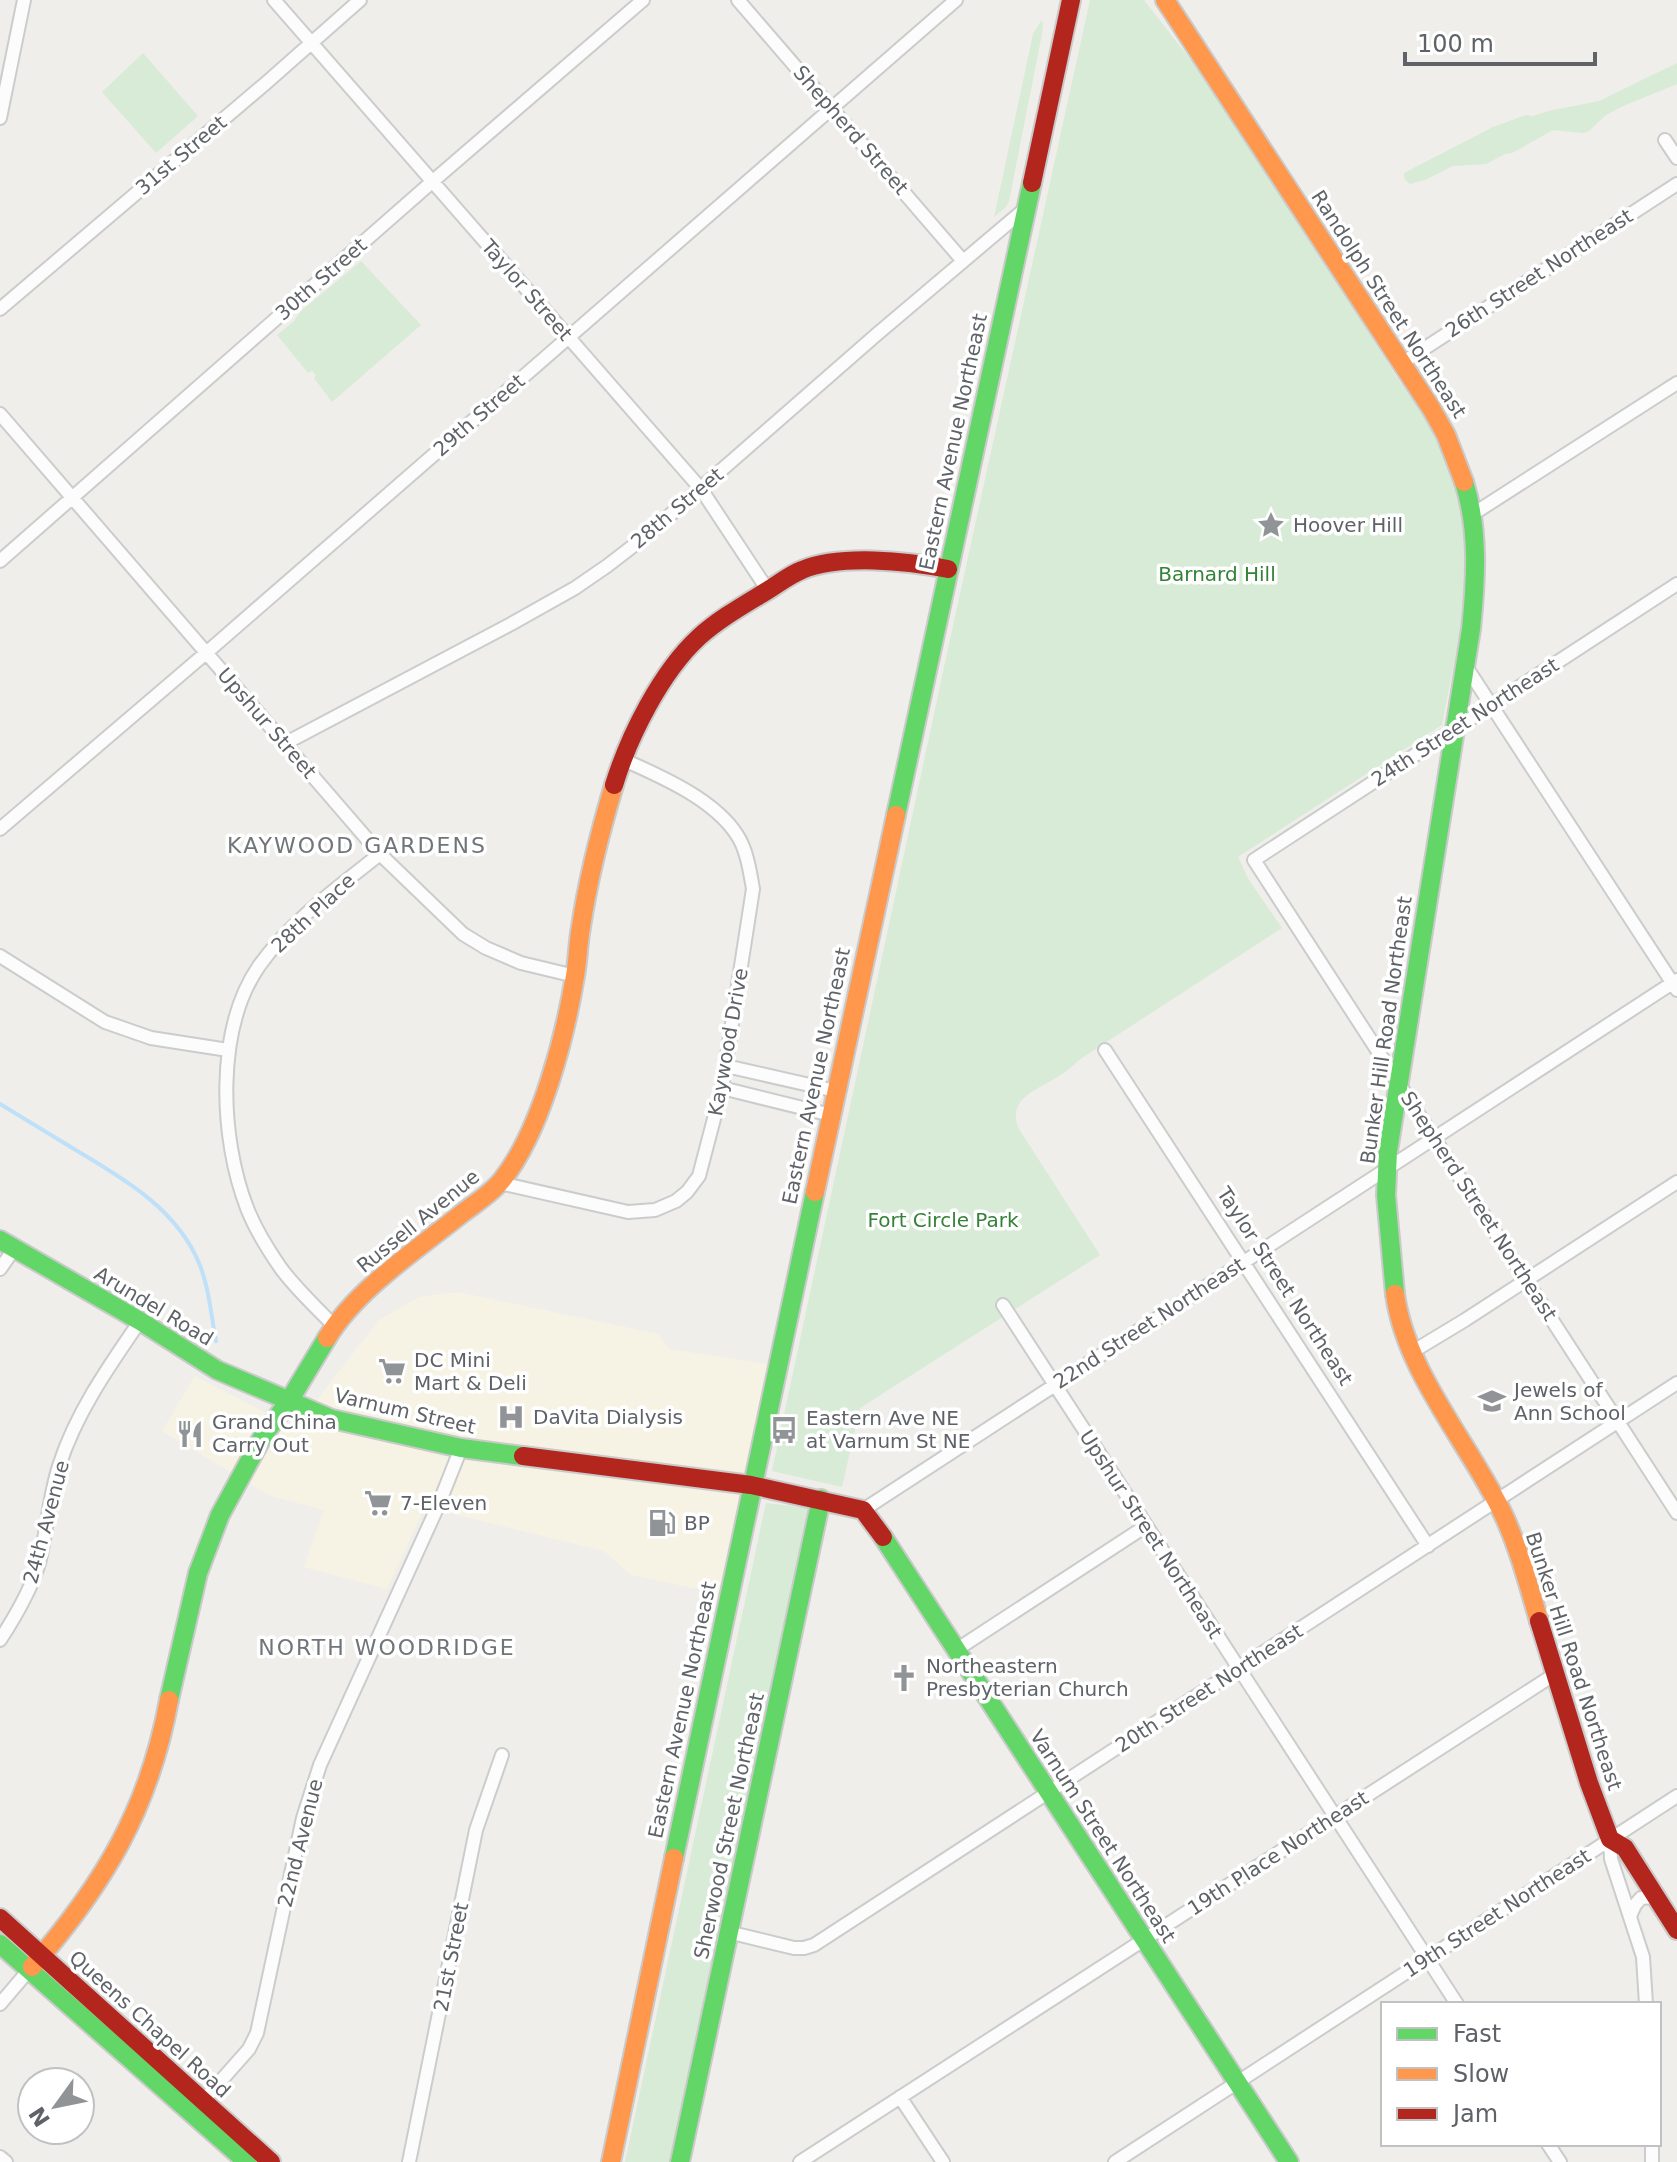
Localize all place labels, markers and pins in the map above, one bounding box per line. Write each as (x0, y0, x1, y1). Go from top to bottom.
place icon: Hoover Hill (1256, 510, 1286, 540)
place label: Hoover Hill (1293, 513, 1403, 537)
place label: DC Mini Mart & Deli (414, 1348, 527, 1395)
supermarket icon: DC Mini Mart & Deli (377, 1356, 407, 1386)
place label: Jewels of Ann School (1512, 1378, 1626, 1425)
school or university icon: Jewels of Ann School (1477, 1386, 1507, 1416)
hospital icon: DaVita Dialysis (496, 1402, 526, 1432)
place label: DaVita Dialysis (533, 1405, 683, 1429)
place label: Eastern Ave NE at Varnum St NE (806, 1406, 970, 1453)
place label: Grand China Carry Out (212, 1410, 337, 1457)
bus stop icon: Eastern Ave NE at Varnum St NE (769, 1415, 799, 1445)
restaurant icon: Grand China Carry Out (175, 1419, 205, 1449)
supermarket icon: 7-Eleven (363, 1488, 393, 1518)
place label: 7-Eleven (400, 1491, 487, 1515)
fuel station icon: BP (647, 1508, 677, 1538)
place label: BP (684, 1511, 710, 1535)
place label: Northeastern Presbyterian Church (926, 1654, 1129, 1701)
church icon: Northeastern Presbyterian Church (889, 1663, 919, 1693)

